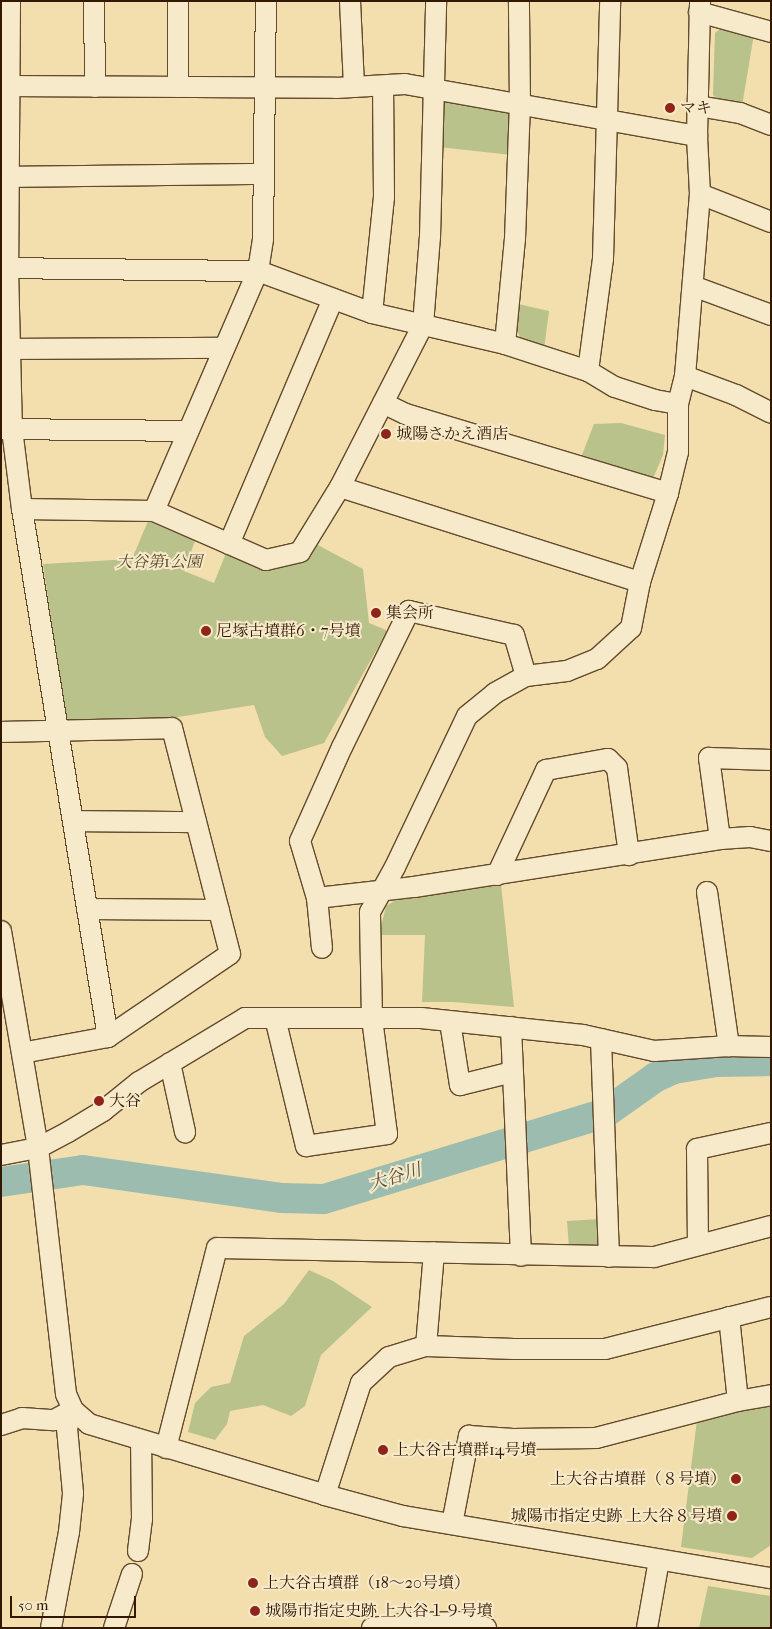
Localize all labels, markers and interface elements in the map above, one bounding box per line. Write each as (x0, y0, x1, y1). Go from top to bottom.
place label: マキ (680, 98, 712, 118)
marker: マキ (664, 102, 676, 114)
place label: 城陽さかえ酒店 (396, 424, 508, 444)
marker: 城陽さかえ酒店 (380, 428, 392, 440)
park label: 大谷第1公園 (116, 552, 202, 572)
place label: 集会所 (386, 603, 434, 623)
marker: 集会所 (370, 607, 382, 619)
place label: 尼塚古墳群6・7号墳 (216, 621, 360, 641)
marker: 尼塚古墳群6・7号墳 (200, 625, 212, 637)
place label: 大谷 (109, 1091, 141, 1111)
marker: 大谷 (93, 1095, 105, 1107)
water label: 大谷川 (366, 1160, 424, 1196)
place label: 上大谷古墳群14号墳 (393, 1440, 536, 1460)
marker: 上大谷古墳群14号墳 (377, 1444, 389, 1456)
place label: 上大谷古墳群（８号墳） (550, 1469, 726, 1489)
marker: 上大谷古墳群（８号墳） (730, 1473, 742, 1485)
place label: 城陽市指定史跡 上大谷８号墳 (511, 1506, 722, 1526)
marker: 城陽市指定史跡 上大谷８号墳 (726, 1510, 738, 1522)
place label: 上大谷古墳群（18～20号墳） (263, 1573, 470, 1593)
marker: 上大谷古墳群（18～20号墳） (247, 1577, 259, 1589)
scale bar (12, 1586, 139, 1618)
text: 50 m (18, 1596, 48, 1614)
place label: 城陽市指定史跡 上大谷１９号墳 (265, 1601, 492, 1621)
marker: 城陽市指定史跡 上大谷１９号墳 (249, 1605, 261, 1617)

